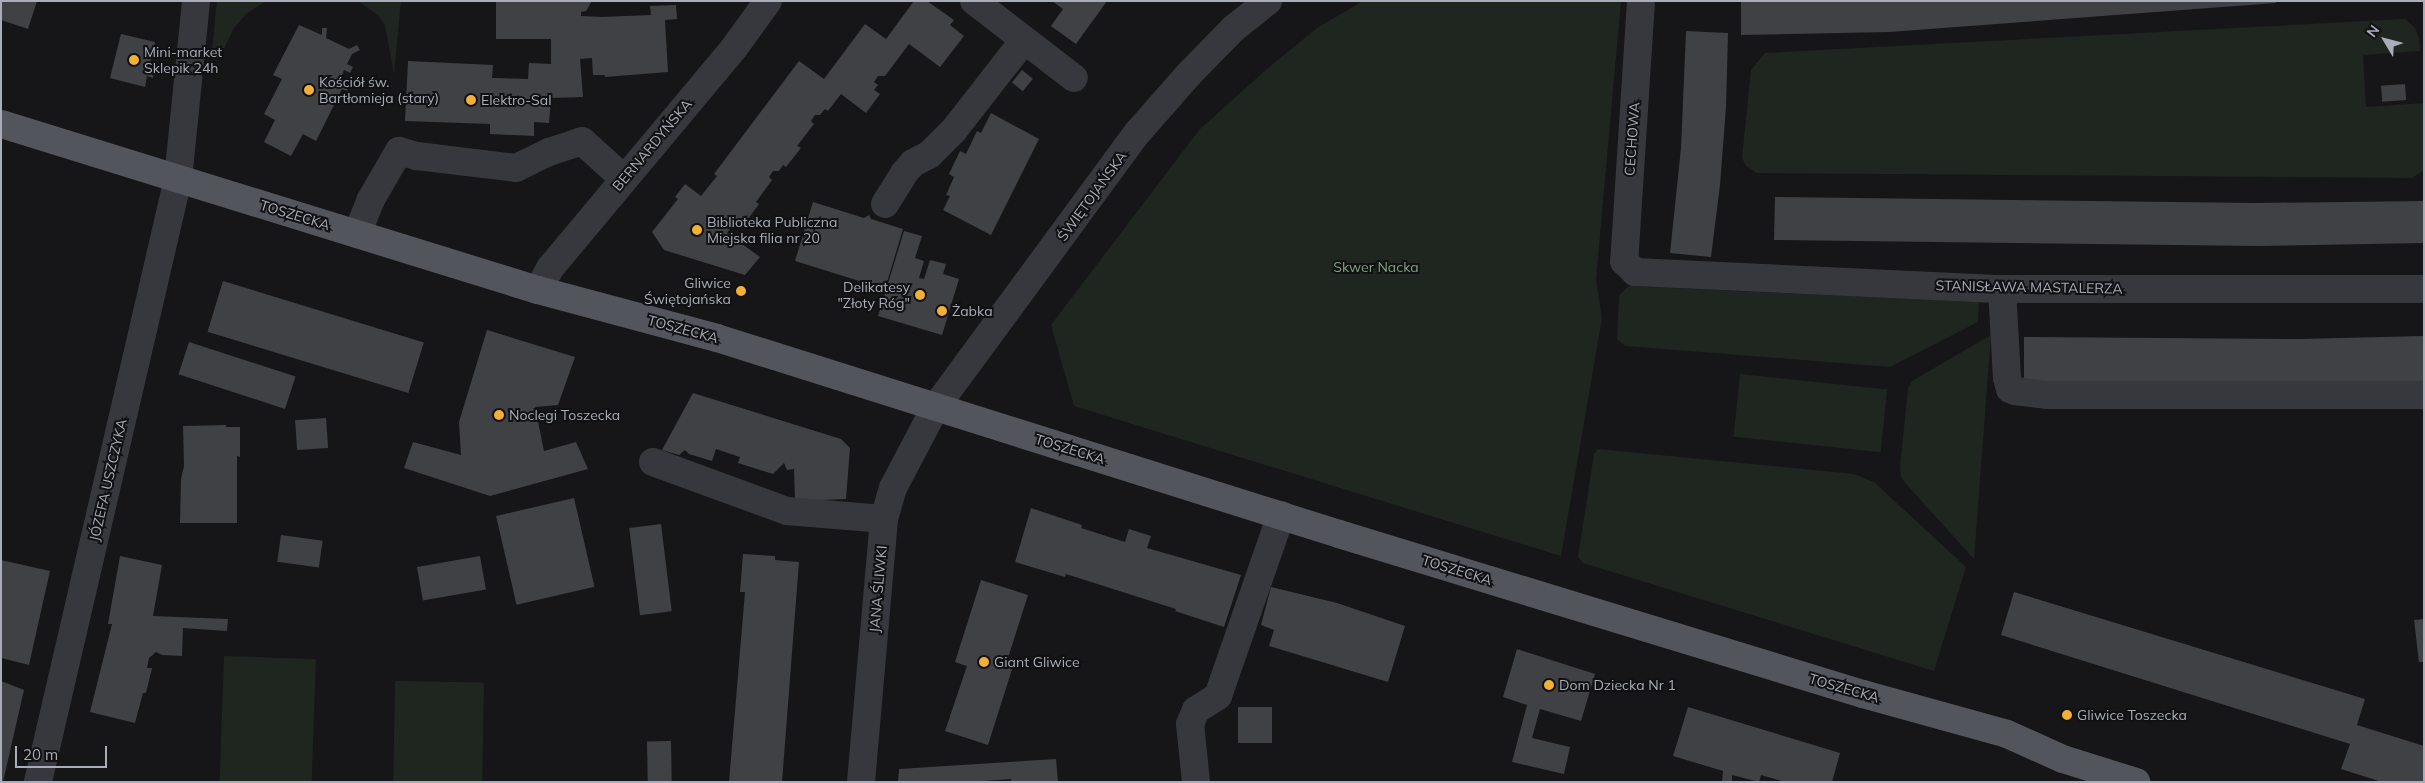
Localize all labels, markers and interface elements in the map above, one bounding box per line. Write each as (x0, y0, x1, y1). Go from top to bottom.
north arrow (2360, 15, 2410, 65)
text: N (2363, 21, 2383, 41)
place label: Mini-market Sklepik 24h (144, 44, 222, 76)
marker: Mini-market Sklepik 24h (128, 54, 140, 66)
place label: Kościół św. Bartłomieja (stary) (319, 74, 439, 106)
marker: Kościół św. Bartłomieja (stary) (303, 84, 315, 96)
place label: Elektro-Sal (481, 92, 551, 108)
marker: Elektro-Sal (465, 94, 477, 106)
street label: BERNARDYŃSKA (609, 96, 695, 194)
street label: CECHOWA (1621, 102, 1643, 176)
street label: ŚWIĘTOJAŃSKA (1054, 148, 1130, 244)
street label: TOSZECKA (258, 196, 332, 234)
place label: Biblioteka Publiczna Miejska filia nr 20 (707, 214, 837, 246)
marker: Biblioteka Publiczna Miejska filia nr 20 (691, 224, 703, 236)
park label: Skwer Nacka (1333, 259, 1419, 275)
place label: Gliwice Świętojańska (644, 275, 731, 308)
street label: STANISŁAWA MASTALERZA (1935, 277, 2123, 297)
place label: Delikatesy "Złoty Róg" (837, 279, 910, 312)
marker: Gliwice Świętojańska (735, 285, 747, 297)
marker: Delikatesy "Złoty Róg" (914, 289, 926, 301)
place label: Żabka (952, 303, 993, 319)
marker: Żabka (936, 305, 948, 317)
street label: TOSZECKA (646, 312, 720, 346)
place label: Noclegi Toszecka (509, 407, 620, 423)
marker: Noclegi Toszecka (493, 409, 505, 421)
street label: JÓZEFA USZCZYKA (86, 417, 130, 543)
street label: TOSZECKA (1033, 430, 1107, 468)
street label: JANA ŚLIWKI (866, 545, 890, 633)
street label: TOSZECKA (1420, 551, 1494, 589)
place label: Giant Gliwice (994, 654, 1080, 670)
marker: Giant Gliwice (978, 656, 990, 668)
street label: TOSZECKA (1807, 670, 1881, 706)
place label: Dom Dziecka Nr 1 (1559, 677, 1676, 693)
marker: Dom Dziecka Nr 1 (1543, 679, 1555, 691)
place label: Gliwice Toszecka (2077, 707, 2187, 723)
marker: Gliwice Toszecka (2061, 709, 2073, 721)
scale bar (18, 736, 110, 768)
text: 20 m (23, 745, 58, 764)

